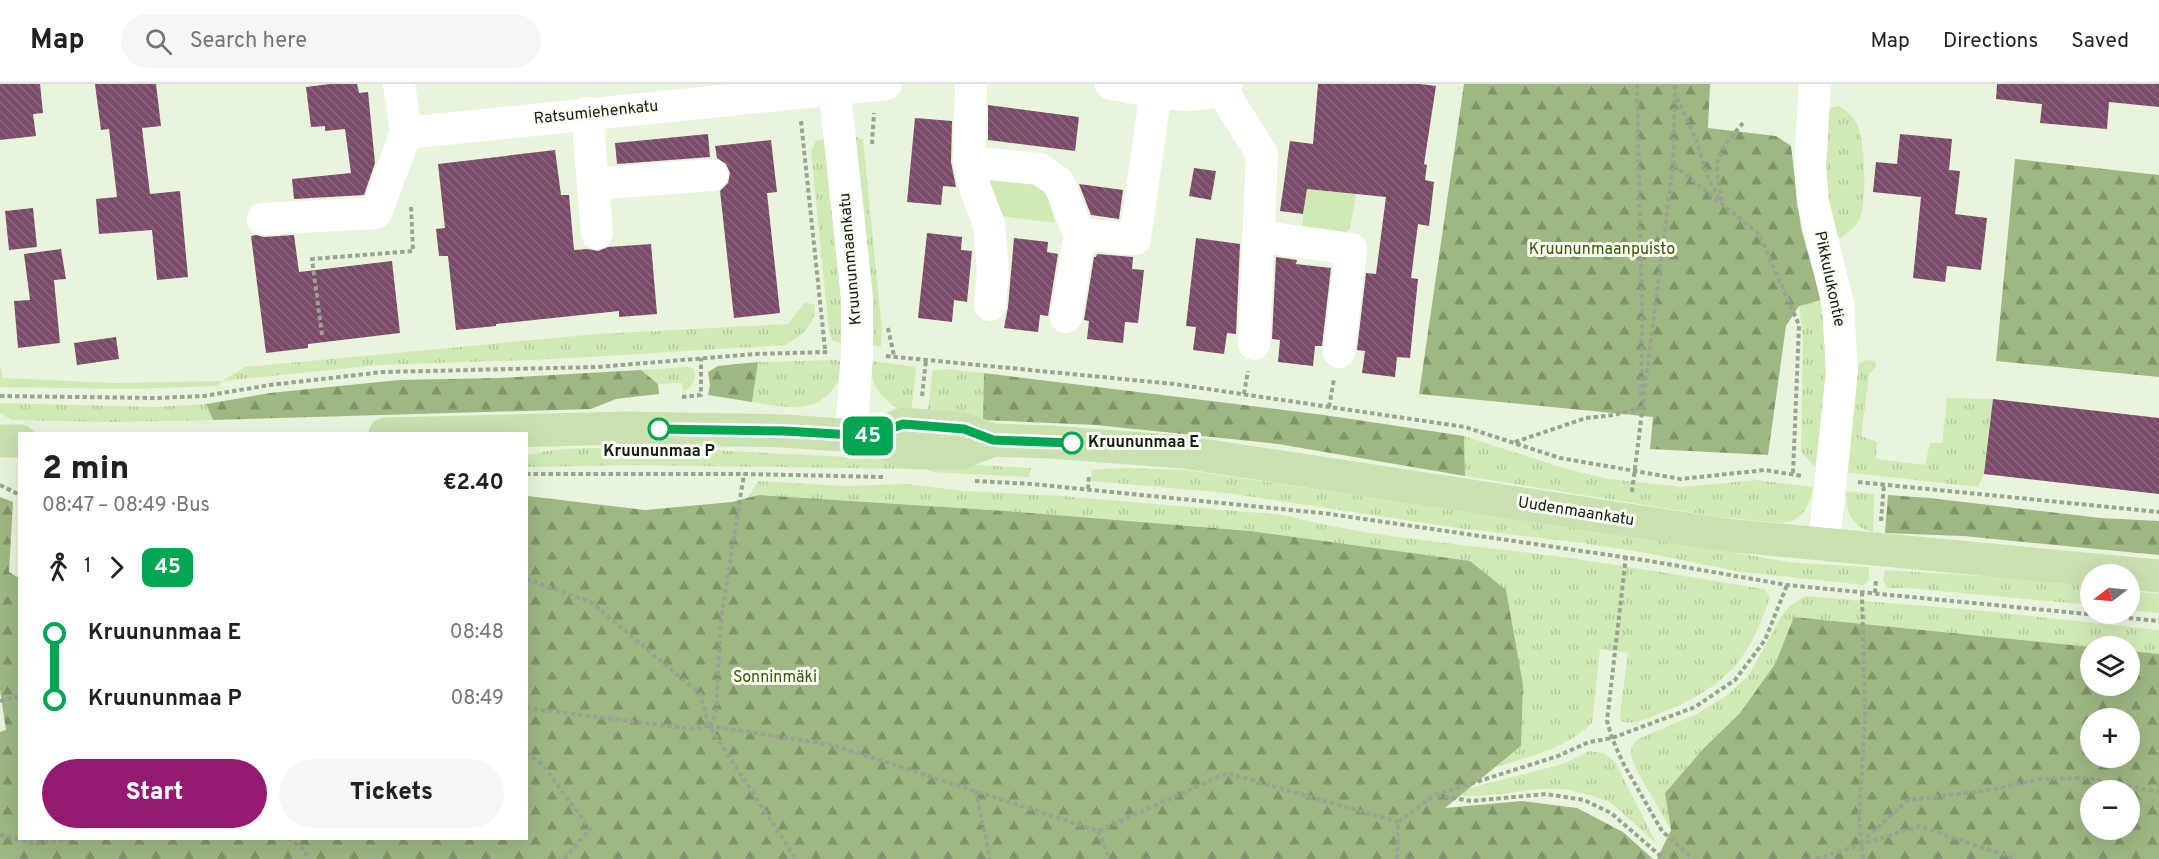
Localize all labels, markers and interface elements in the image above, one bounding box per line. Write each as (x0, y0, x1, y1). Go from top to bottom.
search box (121, 14, 541, 68)
text: Map (30, 23, 85, 59)
icon: search (142, 25, 175, 58)
text: Search here (190, 28, 307, 55)
text: Map (1870, 28, 1910, 55)
text: Directions (1943, 28, 2038, 55)
text: Saved (2071, 28, 2129, 55)
street label: Ratsumiehenkatu (533, 97, 659, 129)
street label: Kruununmaankatu (835, 192, 867, 326)
street label: Pikkulukontie (1809, 229, 1849, 329)
park label: Kruununmaanpuisto (1529, 240, 1675, 260)
line badge: 45 (841, 416, 895, 456)
marker: Kruununmaa P (648, 418, 670, 440)
text: 45 (855, 423, 881, 450)
marker: Kruununmaa E (1061, 432, 1083, 454)
place label: Kruununmaa E (1088, 433, 1199, 453)
place label: Kruununmaa P (603, 442, 715, 462)
text: 2 min (42, 449, 129, 491)
text: €2.40 (443, 470, 504, 497)
text: 08:47 – 08:49 · Bus (42, 493, 210, 519)
street label: Uudenmaankatu (1516, 493, 1636, 531)
icon: walk (42, 551, 75, 584)
icon: forward (100, 551, 133, 584)
text: 1 (84, 554, 91, 580)
text: 45 (154, 554, 181, 581)
north arrow (2080, 564, 2140, 624)
map controls (2080, 564, 2140, 840)
text: Kruununmaa E (88, 620, 241, 647)
text: 08:48 (450, 620, 504, 646)
button: layers (2080, 636, 2140, 696)
park label: Sonninmäki (733, 668, 817, 688)
text: Kruununmaa P (88, 686, 241, 713)
text: 08:49 (450, 686, 504, 712)
button: + (2080, 708, 2140, 768)
button: Start (42, 759, 267, 828)
button: Tickets (279, 759, 504, 828)
button: − (2080, 780, 2140, 840)

